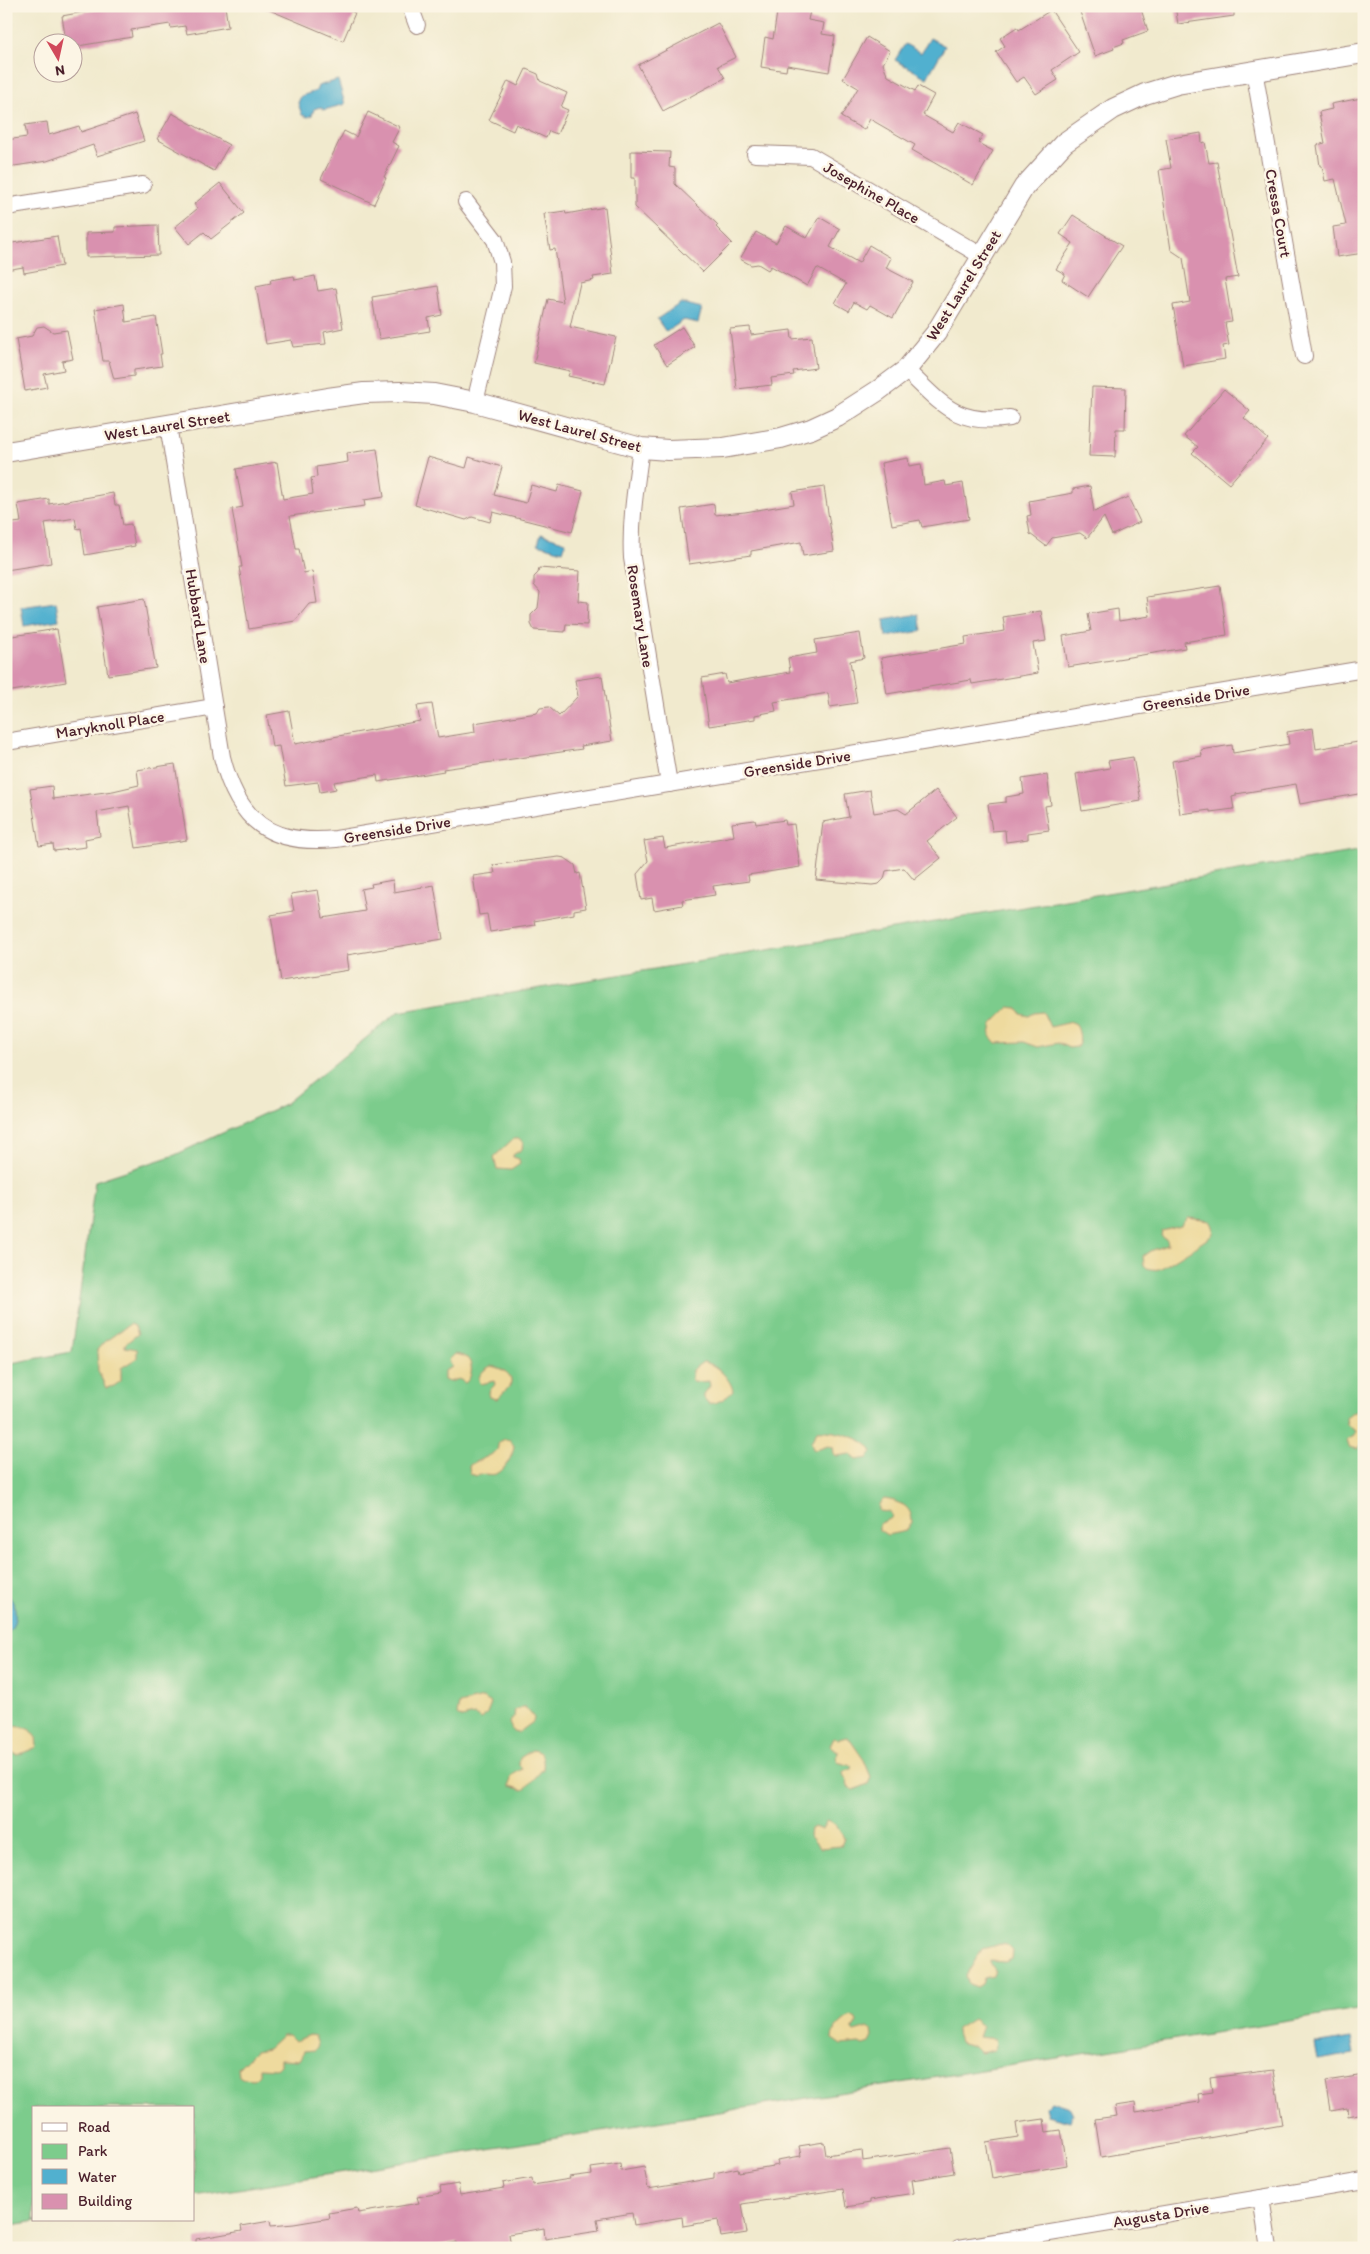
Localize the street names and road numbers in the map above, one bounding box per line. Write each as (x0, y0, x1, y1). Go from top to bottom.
street label: Josephine Place (820, 157, 923, 228)
street label: Cressa Court (1261, 167, 1296, 259)
street label: West Laurel Street (922, 226, 1005, 344)
street label: West Laurel Street (516, 405, 644, 456)
street label: West Laurel Street (103, 406, 231, 445)
street label: Rosemary Lane (623, 563, 658, 669)
street label: Hubbard Lane (182, 567, 215, 665)
street label: Greenside Drive (1141, 680, 1251, 715)
street label: Maryknoll Place (54, 707, 166, 742)
street label: Greenside Drive (742, 746, 852, 781)
street label: Greenside Drive (342, 812, 452, 847)
street label: Augusta Drive (1112, 2198, 1210, 2231)

